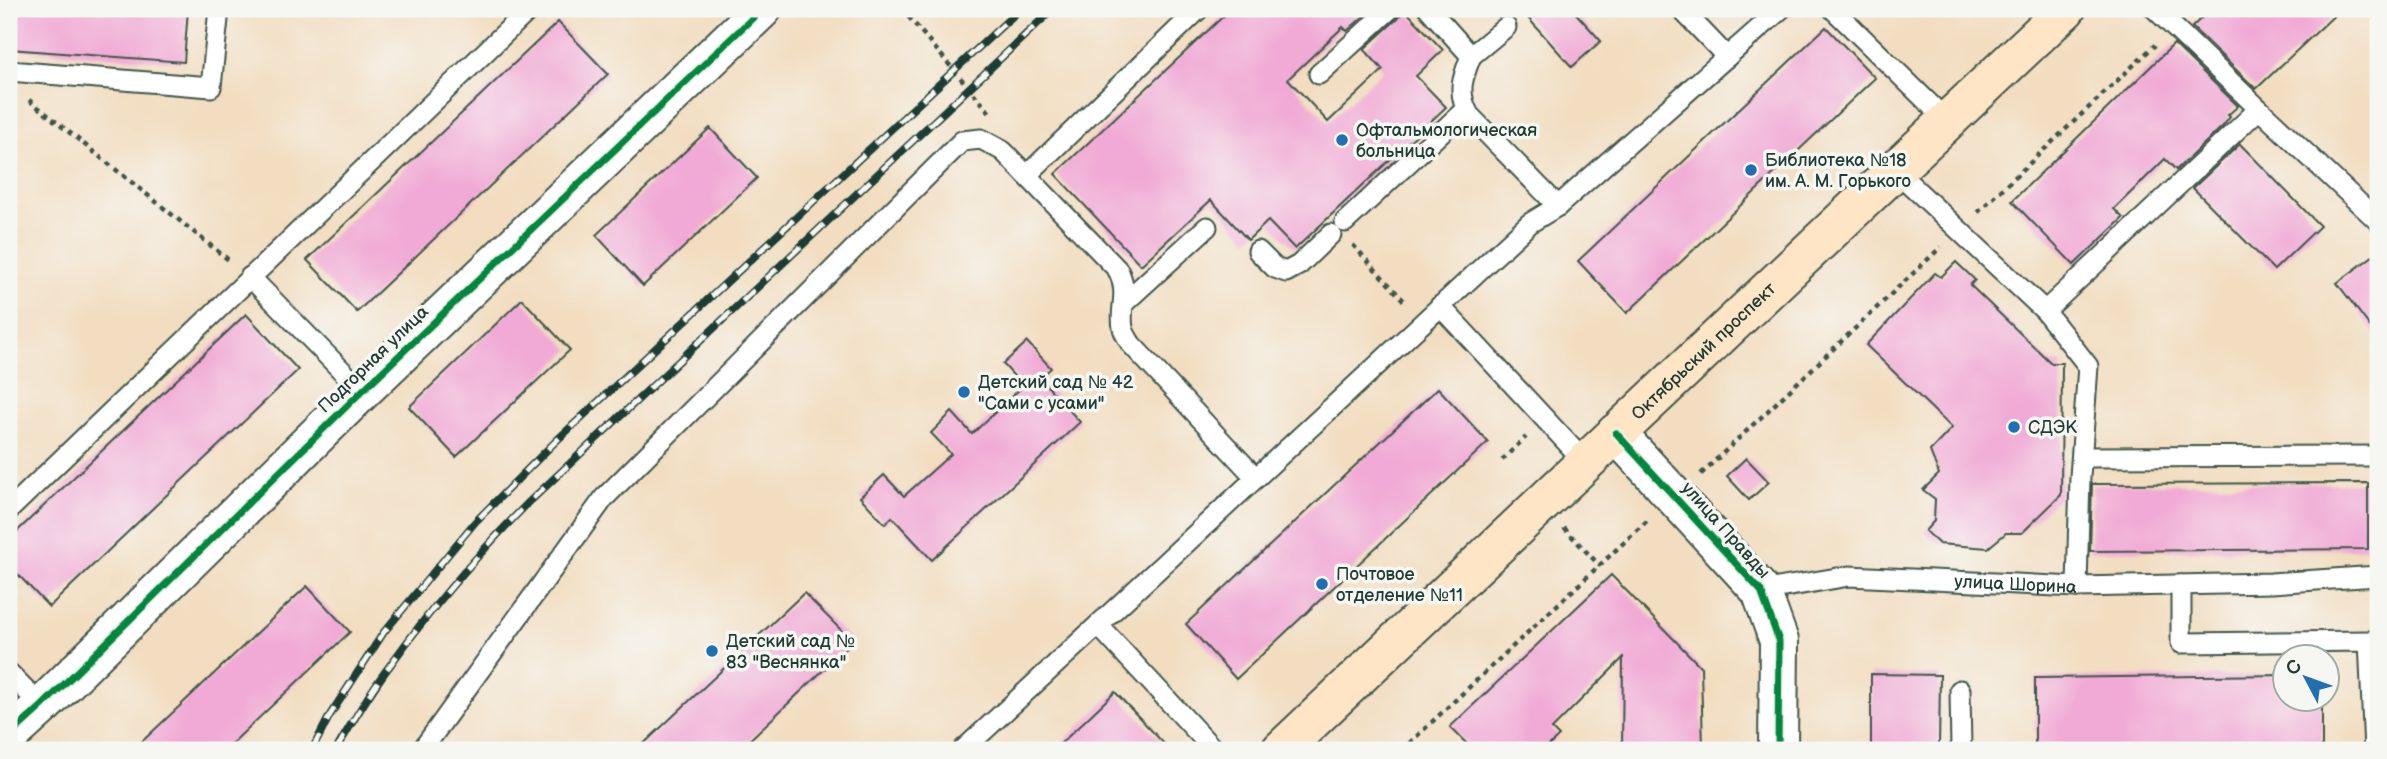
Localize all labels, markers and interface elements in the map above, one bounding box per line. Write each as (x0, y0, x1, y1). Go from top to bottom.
place label: Офтальмологическая больница (1356, 120, 1537, 162)
marker: Офтальмологическая больница (1334, 132, 1350, 148)
place label: Библиотека №18 им. А. М. Горького (1765, 150, 1911, 192)
marker: Библиотека №18 им. А. М. Горького (1743, 162, 1759, 178)
street label: Октябрьский проспект (1627, 278, 1781, 425)
street label: Подгорная улица (314, 301, 433, 417)
place label: Детский сад № 42 "Сами с усами" (978, 372, 1134, 414)
marker: Детский сад № 42 "Сами с усами" (956, 384, 972, 400)
place label: СДЭК (2028, 417, 2077, 438)
marker: СДЭК (2006, 419, 2022, 435)
street label: улица Правды (1677, 478, 1774, 583)
place label: Почтовое отделение №11 (1336, 564, 1463, 606)
street label: улица Шорина (1954, 571, 2078, 598)
marker: Почтовое отделение №11 (1314, 576, 1330, 592)
place label: Детский сад № 83 "Веснянка" (726, 631, 855, 673)
marker: Детский сад № 83 "Веснянка" (704, 643, 720, 659)
north arrow (2272, 644, 2342, 714)
text: С (2281, 655, 2307, 680)

